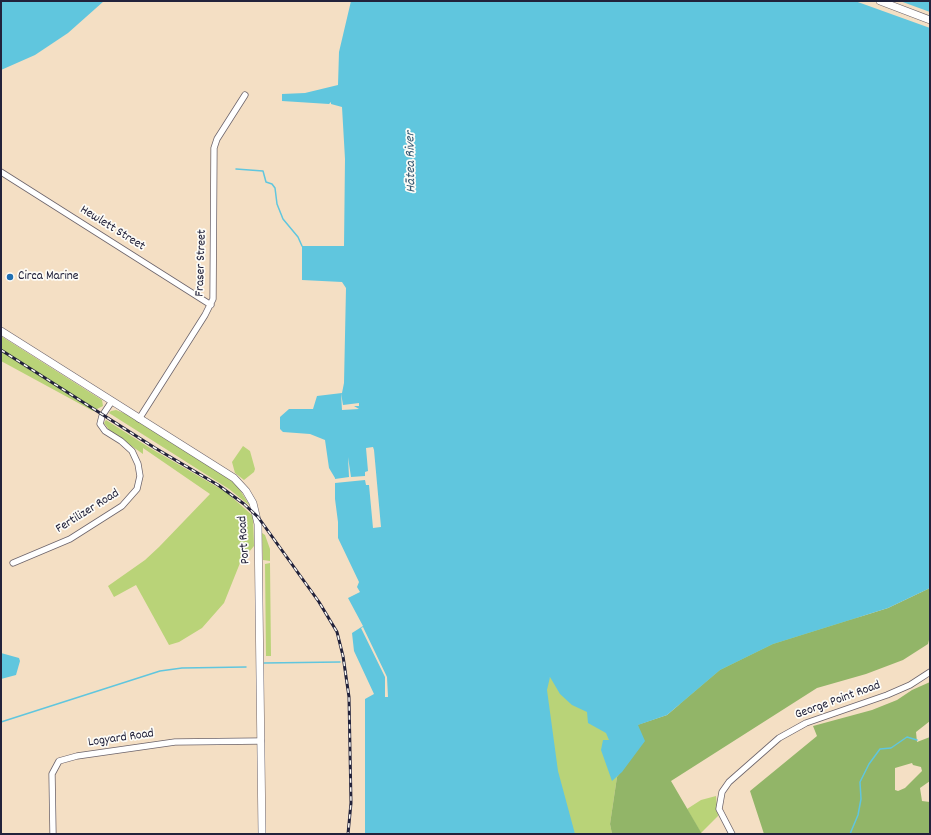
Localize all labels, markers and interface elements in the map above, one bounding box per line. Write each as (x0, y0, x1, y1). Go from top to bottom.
water label: Hātea River (403, 131, 421, 193)
street label: Hewlett Street (77, 203, 147, 255)
street label: Fraser Street (193, 229, 211, 297)
place label: Circa Marine (18, 269, 79, 285)
marker: Circa Marine (5, 272, 15, 282)
street label: Fertilizer Road (53, 486, 123, 538)
street label: Port Road (236, 515, 254, 565)
street label: George Point Road (793, 678, 883, 724)
street label: Logyard Road (87, 727, 155, 751)

